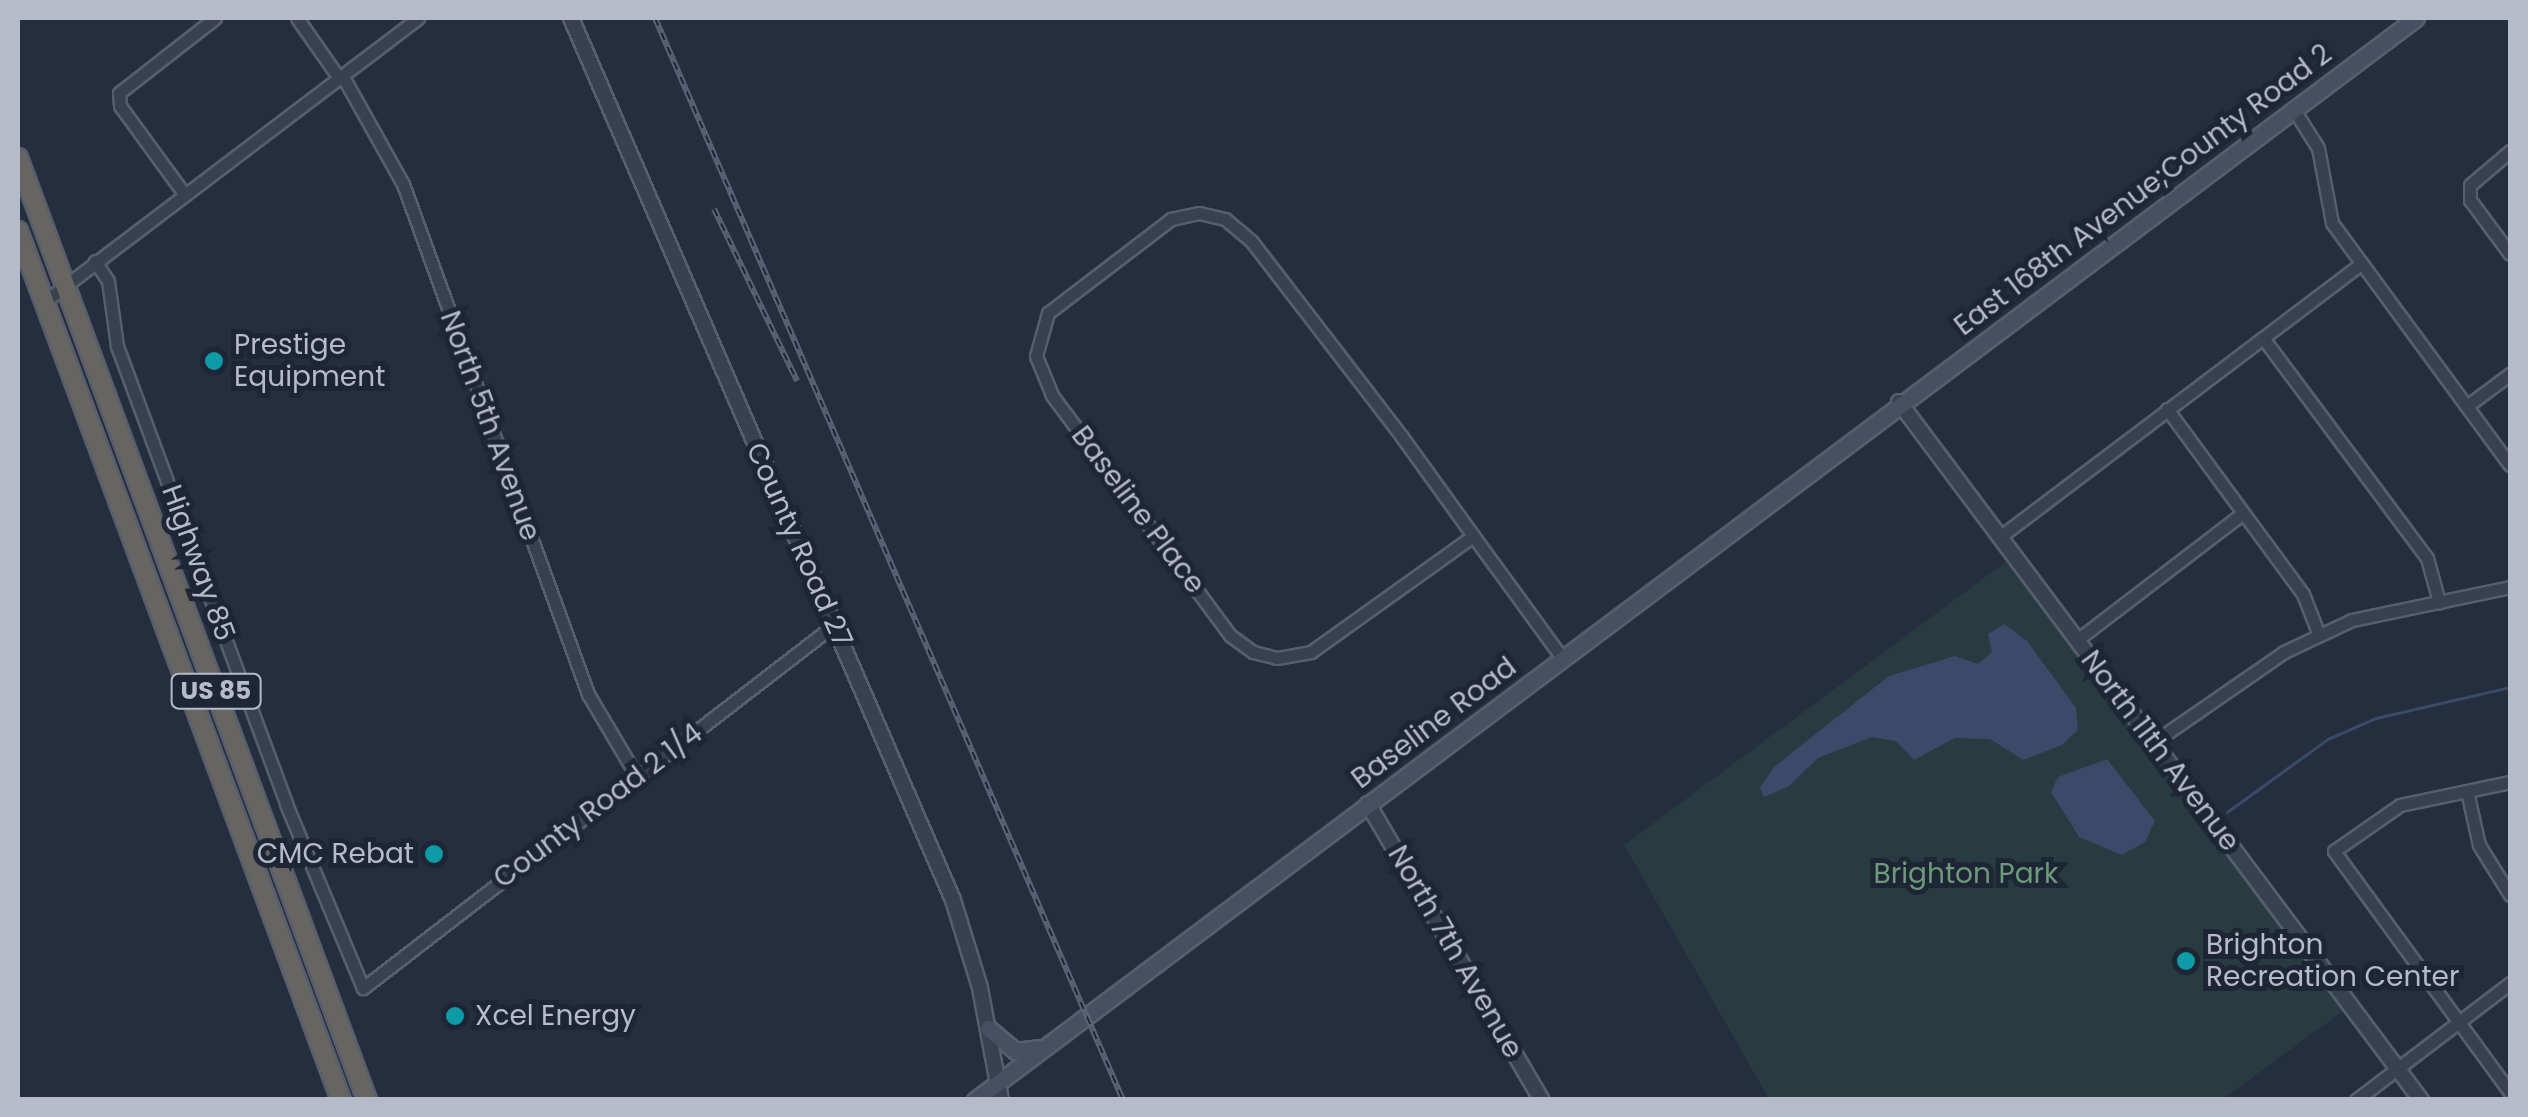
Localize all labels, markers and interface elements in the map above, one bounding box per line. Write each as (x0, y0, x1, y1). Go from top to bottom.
street label: East 168th Avenue;County Road 2 (1948, 37, 2338, 343)
street label: North 5th Avenue (433, 307, 547, 545)
place label: Prestige Equipment (234, 328, 385, 394)
marker: Prestige Equipment (203, 350, 225, 372)
street label: Baseline Place (1064, 420, 1212, 600)
street label: County Road 27 (739, 437, 859, 653)
street label: Highway 85 (154, 480, 242, 646)
street label: North 11th Avenue (2074, 644, 2246, 858)
street label: Baseline Road (1345, 650, 1523, 796)
road number: US 85 (168, 671, 264, 711)
street label: County Road 2 1/4 (487, 717, 709, 895)
place label: CMC Rebat (257, 837, 414, 871)
street label: North 7th Avenue (1381, 840, 1529, 1064)
marker: CMC Rebat (423, 843, 445, 865)
park label: Brighton Park (1874, 857, 2058, 891)
place label: Brighton Recreation Center (2206, 928, 2459, 994)
marker: Brighton Recreation Center (2175, 950, 2197, 972)
place label: Xcel Energy (475, 999, 636, 1033)
marker: Xcel Energy (444, 1005, 466, 1027)

